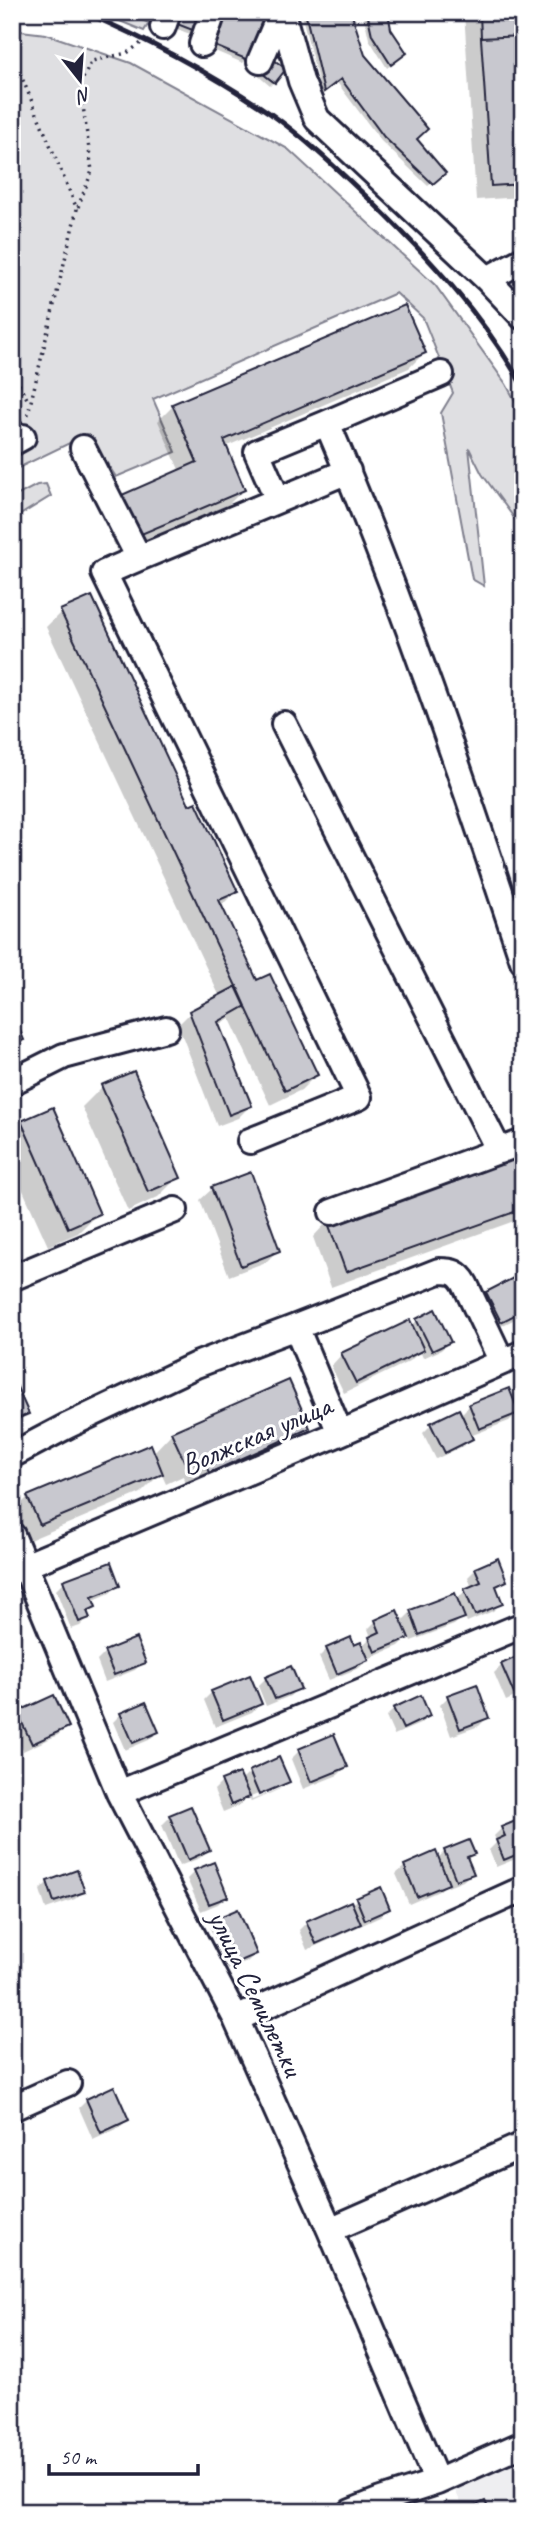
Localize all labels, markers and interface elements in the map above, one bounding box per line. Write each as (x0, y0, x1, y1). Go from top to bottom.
north arrow (46, 46, 116, 116)
text: N (72, 82, 94, 109)
street label: Волжская улица (175, 1385, 340, 1484)
street label: улица Семилетки (199, 1902, 313, 2084)
scale bar (49, 2433, 198, 2477)
text: 50 m (60, 2444, 98, 2470)

